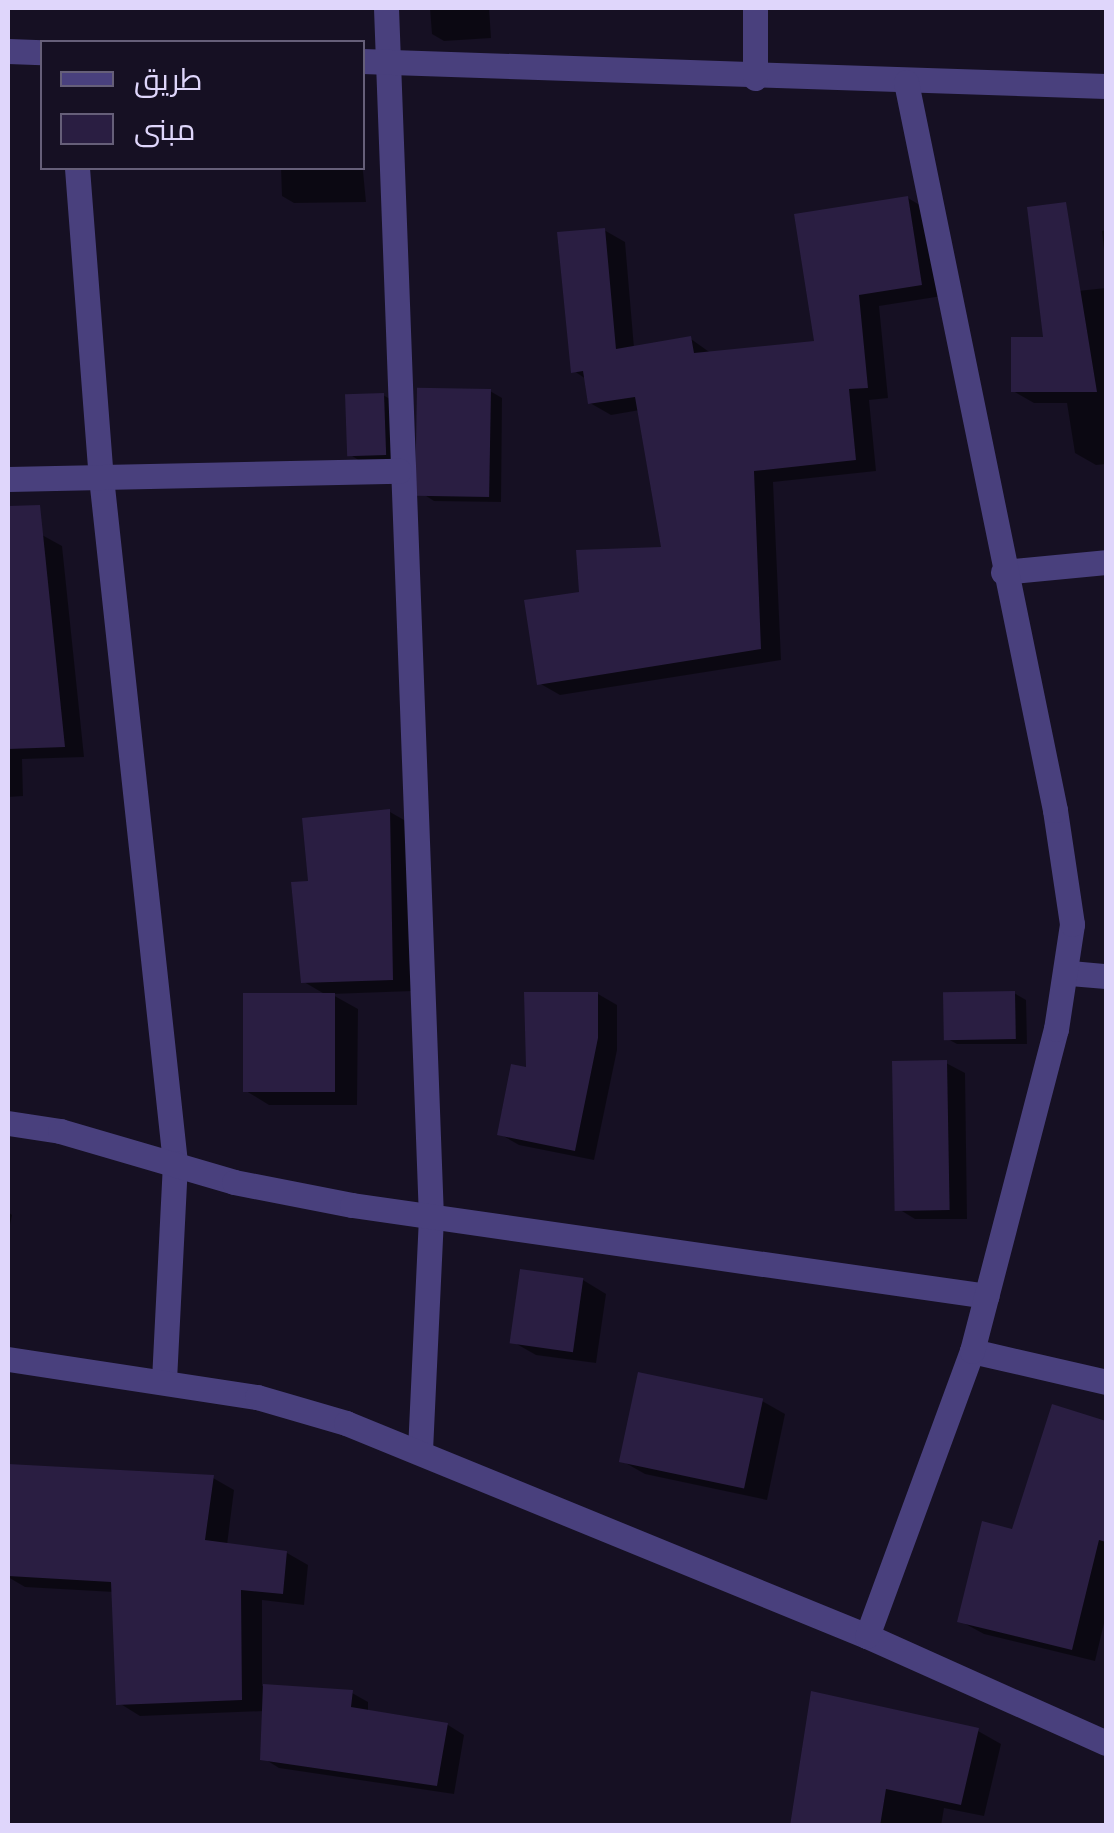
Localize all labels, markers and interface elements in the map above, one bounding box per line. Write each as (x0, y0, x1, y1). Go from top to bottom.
legend (40, 40, 365, 170)
text: طريق (134, 59, 203, 98)
text: مبنى (134, 109, 195, 148)

